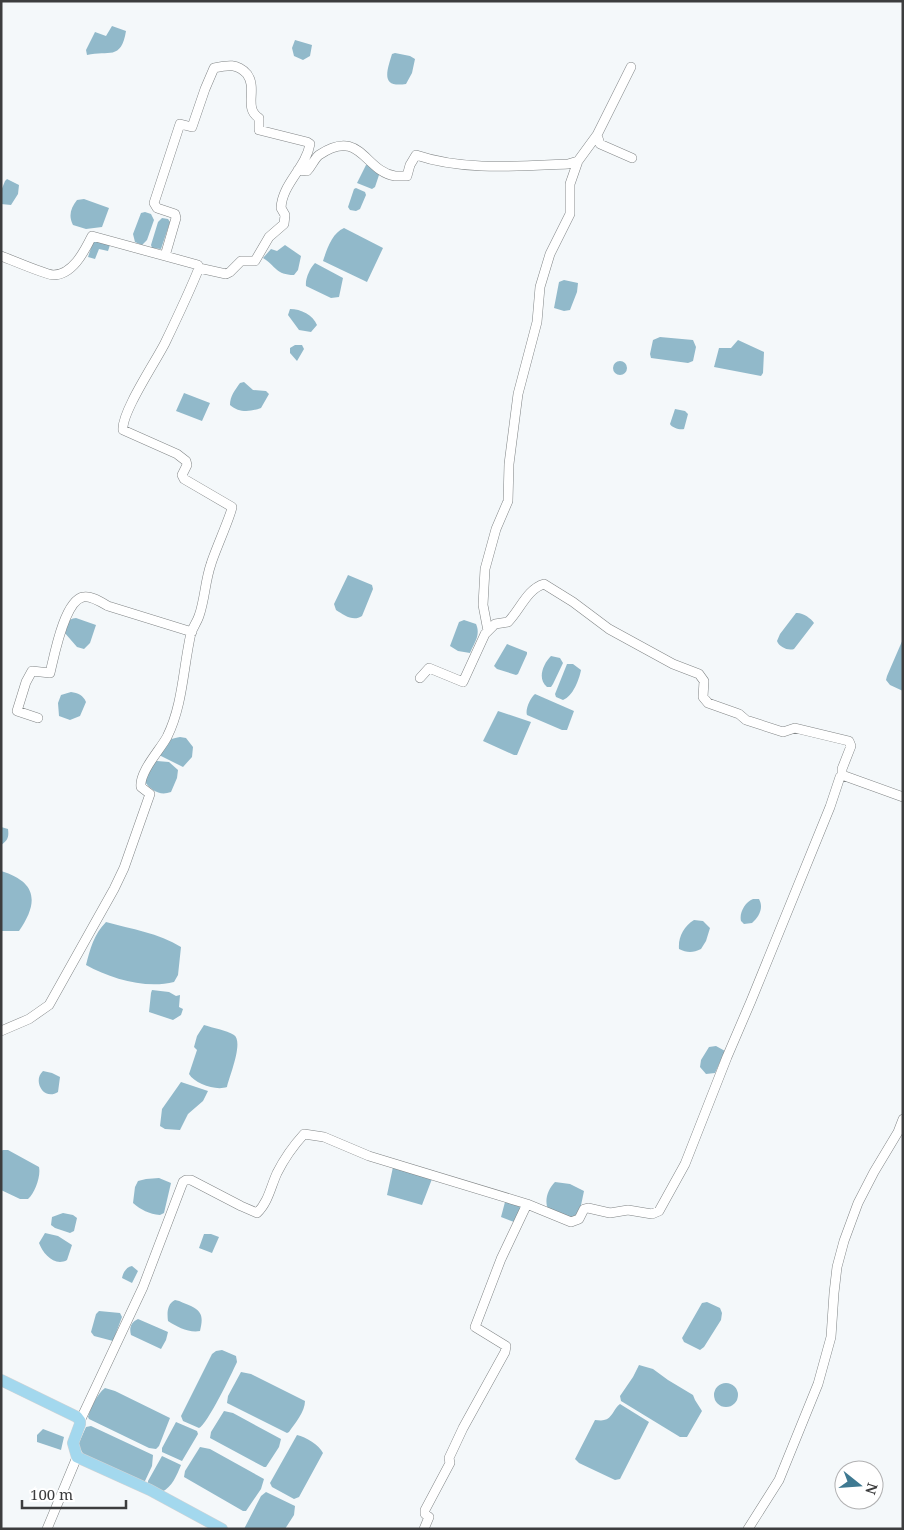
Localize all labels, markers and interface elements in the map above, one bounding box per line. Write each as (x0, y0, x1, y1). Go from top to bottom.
north arrow (834, 1460, 884, 1510)
scale bar (22, 1478, 126, 1510)
text: N (861, 1481, 883, 1497)
text: 100 m (30, 1484, 73, 1504)

